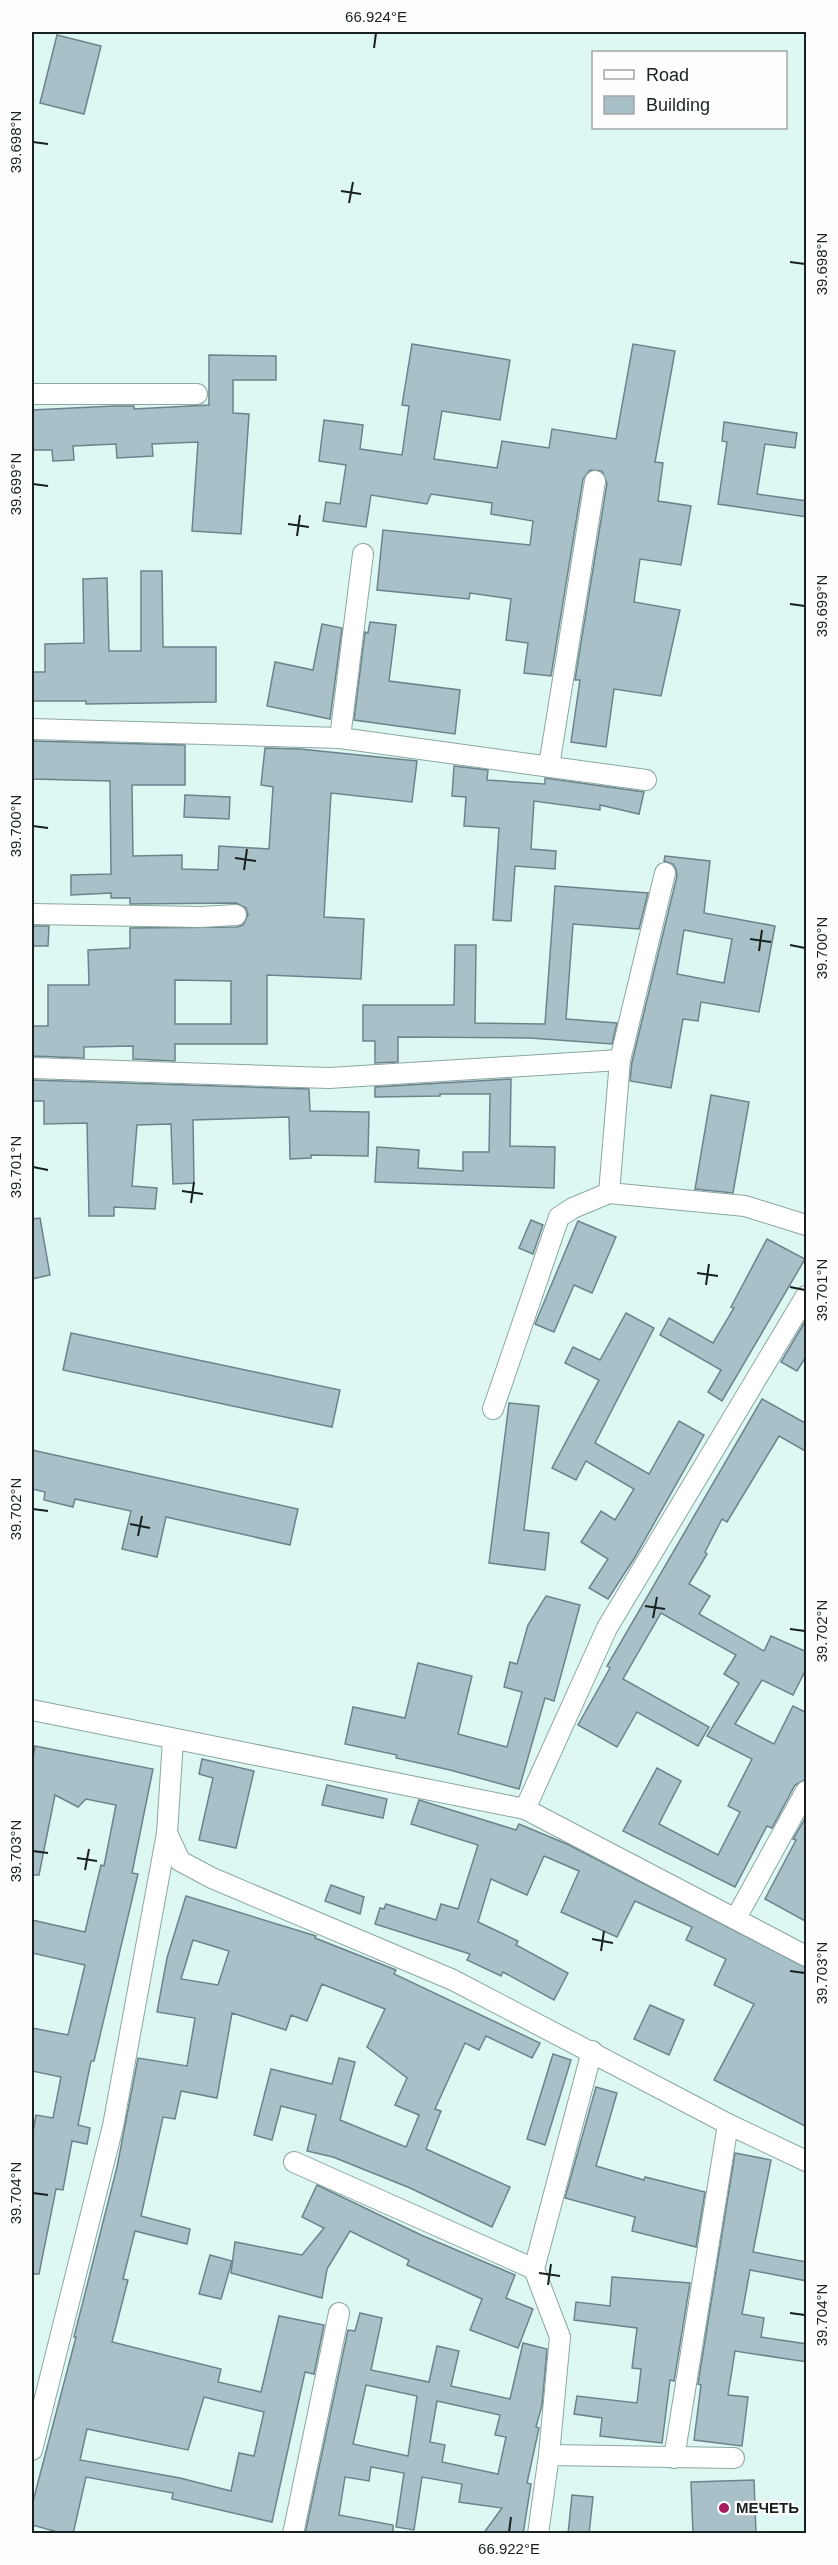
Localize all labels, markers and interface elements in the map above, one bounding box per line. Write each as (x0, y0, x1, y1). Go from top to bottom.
text: 66.924°E (345, 8, 407, 25)
legend (592, 51, 787, 129)
text: Road (646, 65, 689, 85)
text: Building (646, 95, 710, 115)
text: 39.698°N (7, 111, 24, 173)
text: 39.698°N (813, 233, 830, 295)
text: 39.699°N (7, 453, 24, 515)
text: 39.699°N (813, 575, 830, 637)
text: 39.700°N (7, 795, 24, 857)
text: 39.700°N (813, 917, 830, 979)
text: 39.701°N (7, 1136, 24, 1198)
text: 39.701°N (813, 1259, 830, 1321)
text: 39.702°N (7, 1478, 24, 1540)
text: 39.702°N (813, 1600, 830, 1662)
text: 39.703°N (7, 1820, 24, 1882)
text: 39.703°N (813, 1942, 830, 2004)
text: 39.704°N (7, 2162, 24, 2224)
text: 39.704°N (813, 2284, 830, 2346)
place label: МЕЧЕТЬ (736, 2499, 799, 2516)
marker: МЕЧЕТЬ (717, 2501, 731, 2515)
text: 66.922°E (478, 2540, 540, 2557)

